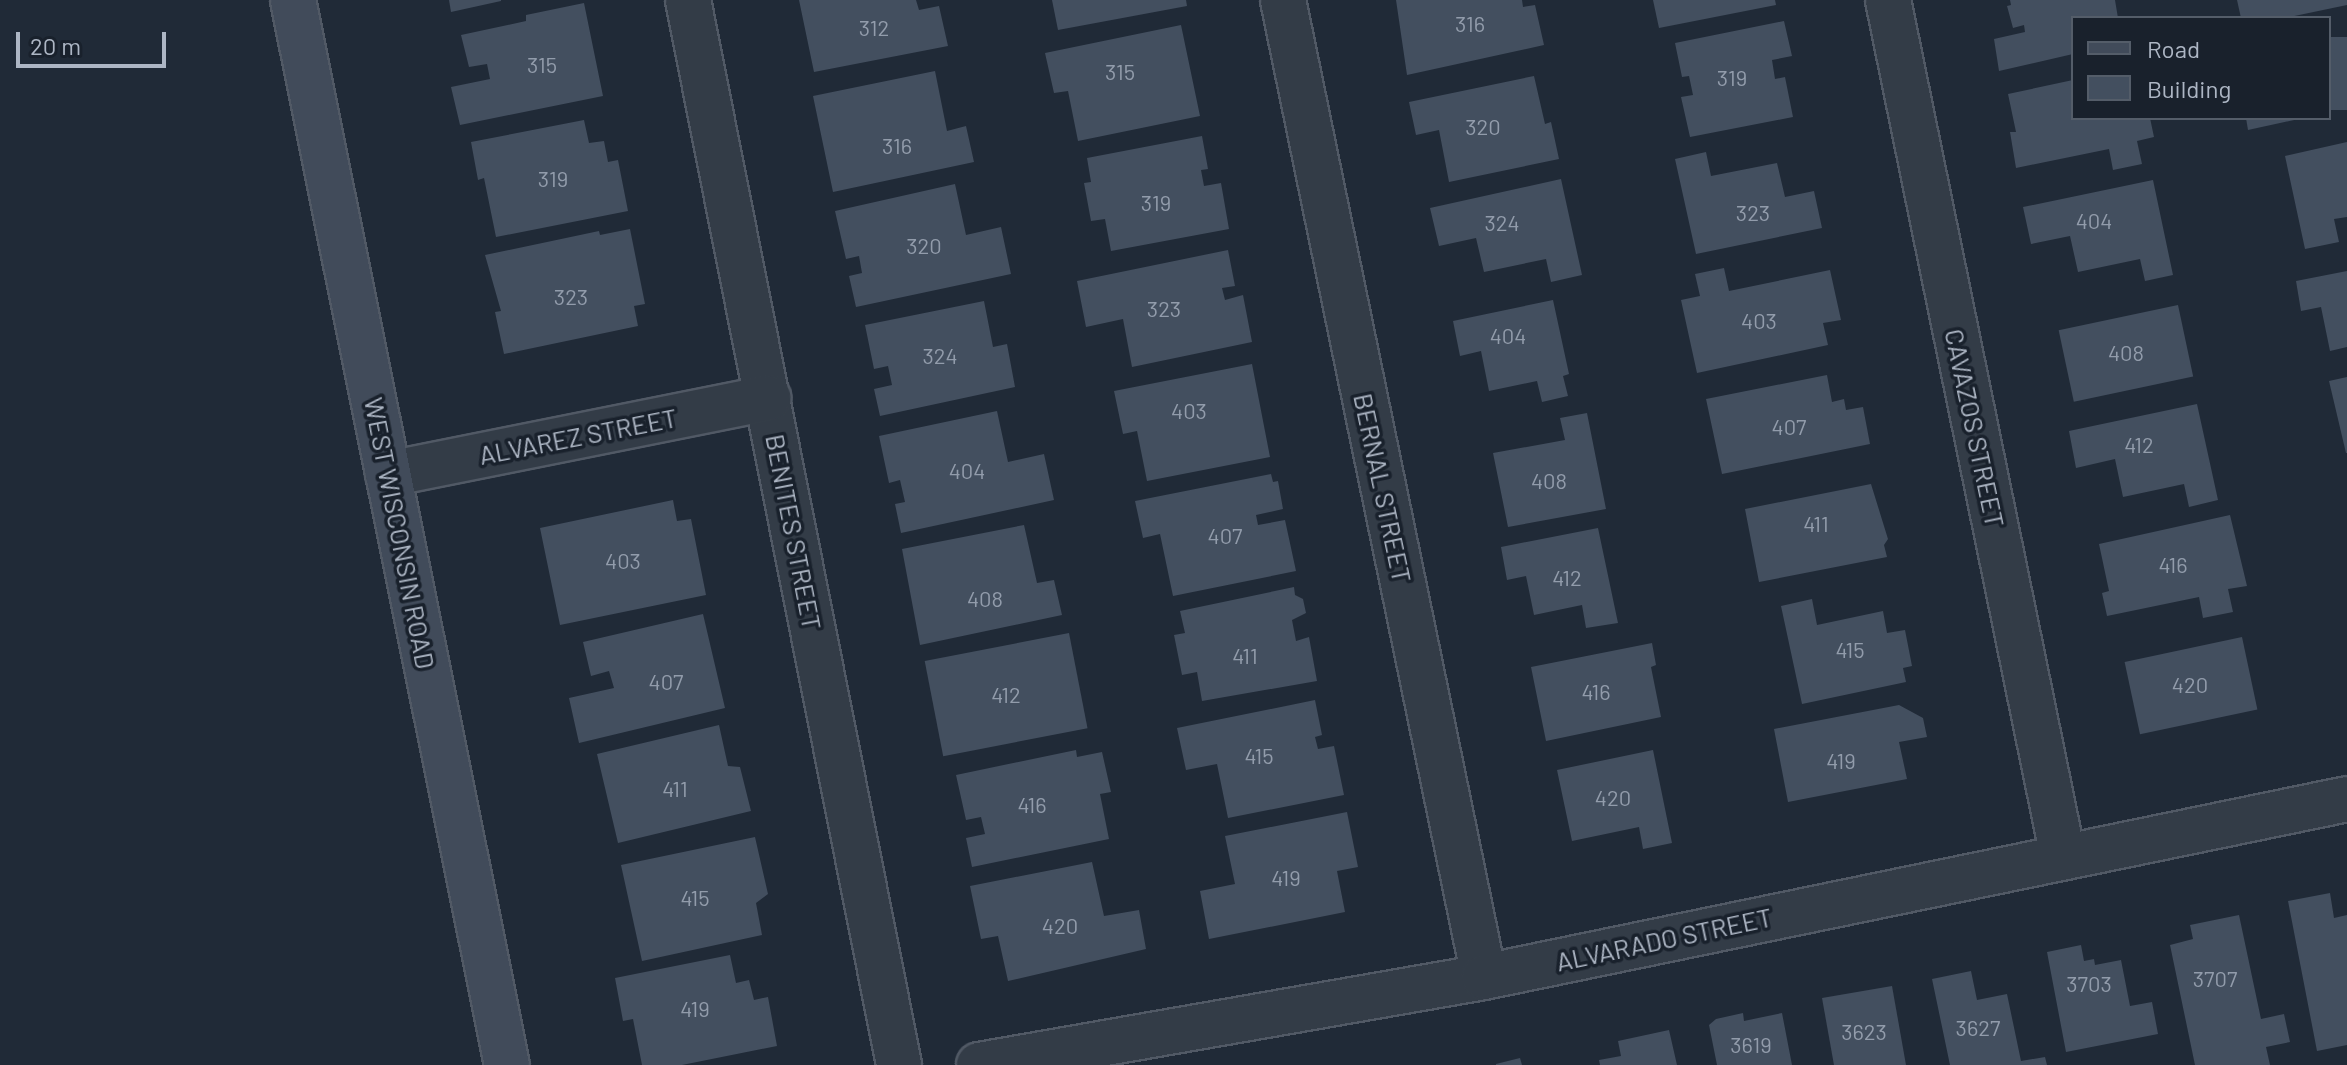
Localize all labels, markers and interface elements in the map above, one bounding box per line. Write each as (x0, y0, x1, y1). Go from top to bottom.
house number: 316 (1455, 11, 1485, 37)
house number: 312 (859, 15, 889, 41)
scale bar (20, 16, 170, 66)
legend (2071, 16, 2331, 120)
text: 20 m (30, 31, 81, 60)
text: Road (2147, 34, 2200, 63)
house number: 315 (527, 52, 557, 78)
house number: 315 (1105, 59, 1135, 85)
house number: 319 (1717, 65, 1747, 91)
text: Building (2147, 74, 2231, 103)
house number: 320 (1465, 114, 1501, 140)
house number: 316 (882, 133, 912, 159)
house number: 319 (538, 166, 568, 192)
house number: 319 (1141, 190, 1171, 216)
house number: 323 (1736, 200, 1770, 226)
house number: 404 (2076, 208, 2112, 234)
house number: 324 (1484, 210, 1520, 236)
house number: 320 (906, 233, 942, 259)
house number: 323 (554, 284, 588, 310)
house number: 323 (1147, 296, 1181, 322)
house number: 403 (1741, 308, 1777, 334)
house number: 404 (1490, 323, 1526, 349)
street label: CAVAZOS STREET (1939, 326, 2011, 530)
house number: 408 (2108, 340, 2144, 366)
house number: 324 (922, 343, 958, 369)
street label: BERNAL STREET (1348, 390, 1418, 586)
street label: WEST WISCONSIN ROAD (358, 395, 442, 671)
house number: 403 (1171, 398, 1207, 424)
street label: ALVAREZ STREET (476, 401, 680, 471)
house number: 407 (1772, 414, 1806, 440)
street label: BENITES STREET (760, 431, 828, 633)
house number: 412 (2124, 432, 2154, 458)
house number: 404 (949, 458, 985, 484)
house number: 408 (1531, 468, 1567, 494)
house number: 411 (1803, 511, 1829, 537)
house number: 407 (1208, 523, 1242, 549)
house number: 403 (605, 548, 641, 574)
house number: 416 (2158, 552, 2188, 578)
house number: 412 (1552, 565, 1582, 591)
house number: 408 (967, 586, 1003, 612)
house number: 415 (1835, 637, 1865, 663)
house number: 411 (1232, 643, 1258, 669)
house number: 407 (649, 669, 683, 695)
house number: 420 (2172, 672, 2208, 698)
house number: 416 (1581, 679, 1611, 705)
house number: 412 (991, 682, 1021, 708)
house number: 415 (1244, 743, 1274, 769)
house number: 419 (1826, 748, 1856, 774)
house number: 411 (662, 776, 688, 802)
house number: 420 (1595, 785, 1631, 811)
house number: 416 (1017, 792, 1047, 818)
house number: 419 (1271, 865, 1301, 891)
house number: 415 (680, 885, 710, 911)
street label: ALVARADO STREET (1553, 901, 1775, 977)
house number: 420 (1042, 913, 1078, 939)
house number: 3707 (2193, 966, 2237, 992)
house number: 3703 (2066, 971, 2112, 997)
house number: 419 (680, 996, 710, 1022)
house number: 3627 (1956, 1015, 2000, 1041)
house number: 3623 (1841, 1019, 1887, 1045)
house number: 3619 (1730, 1032, 1772, 1058)

